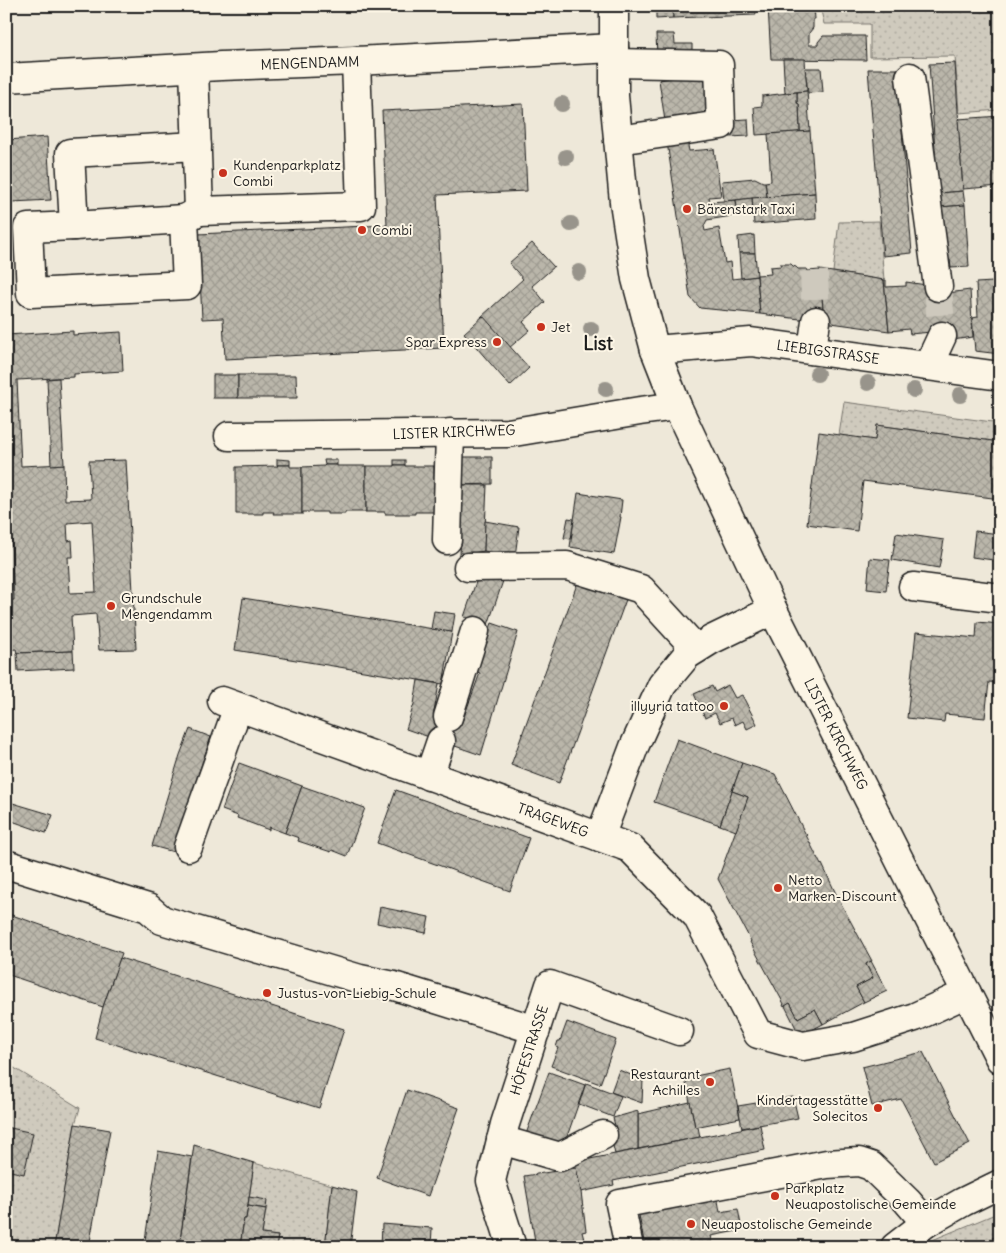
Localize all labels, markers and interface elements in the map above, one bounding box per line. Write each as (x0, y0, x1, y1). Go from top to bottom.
street label: MENGENDAMM (260, 52, 360, 74)
place label: Kundenparkplatz Combi (233, 156, 341, 190)
marker: Kundenparkplatz Combi (217, 167, 229, 179)
place label: Bärenstark Taxi (697, 200, 795, 218)
marker: Bärenstark Taxi (681, 203, 693, 215)
place label: Combi (372, 221, 412, 239)
marker: Combi (356, 224, 368, 236)
place label: Jet (551, 318, 571, 336)
marker: Jet (535, 321, 547, 333)
district label: List (583, 331, 613, 355)
place label: Spar Express (406, 333, 487, 351)
marker: Spar Express (491, 336, 503, 348)
street label: LIEBIGSTRASSE (775, 336, 881, 368)
street label: LISTER KIRCHWEG (392, 421, 516, 443)
place label: Grundschule Mengendamm (121, 589, 212, 623)
marker: Grundschule Mengendamm (105, 600, 117, 612)
street label: LISTER KIRCHWEG (800, 675, 872, 793)
place label: illyyria tattoo (631, 697, 714, 715)
marker: illyyria tattoo (718, 700, 730, 712)
street label: TRAGEWEG (515, 799, 591, 841)
place label: Netto Marken-Discount (788, 871, 897, 905)
marker: Netto Marken-Discount (772, 882, 784, 894)
place label: Justus-von-Liebig-Schule (277, 984, 436, 1002)
marker: Justus-von-Liebig-Schule (261, 987, 273, 999)
street label: HÖFESTRASSE (506, 1003, 552, 1097)
place label: Restaurant Achilles (630, 1065, 700, 1099)
marker: Restaurant Achilles (704, 1076, 716, 1088)
place label: Kindertagesstätte Solecitos (756, 1091, 868, 1125)
marker: Kindertagesstätte Solecitos (872, 1102, 884, 1114)
place label: Parkplatz Neuapostolische Gemeinde (785, 1179, 956, 1213)
marker: Parkplatz Neuapostolische Gemeinde (769, 1190, 781, 1202)
place label: Neuapostolische Gemeinde (701, 1215, 872, 1233)
marker: Neuapostolische Gemeinde (685, 1218, 697, 1230)

